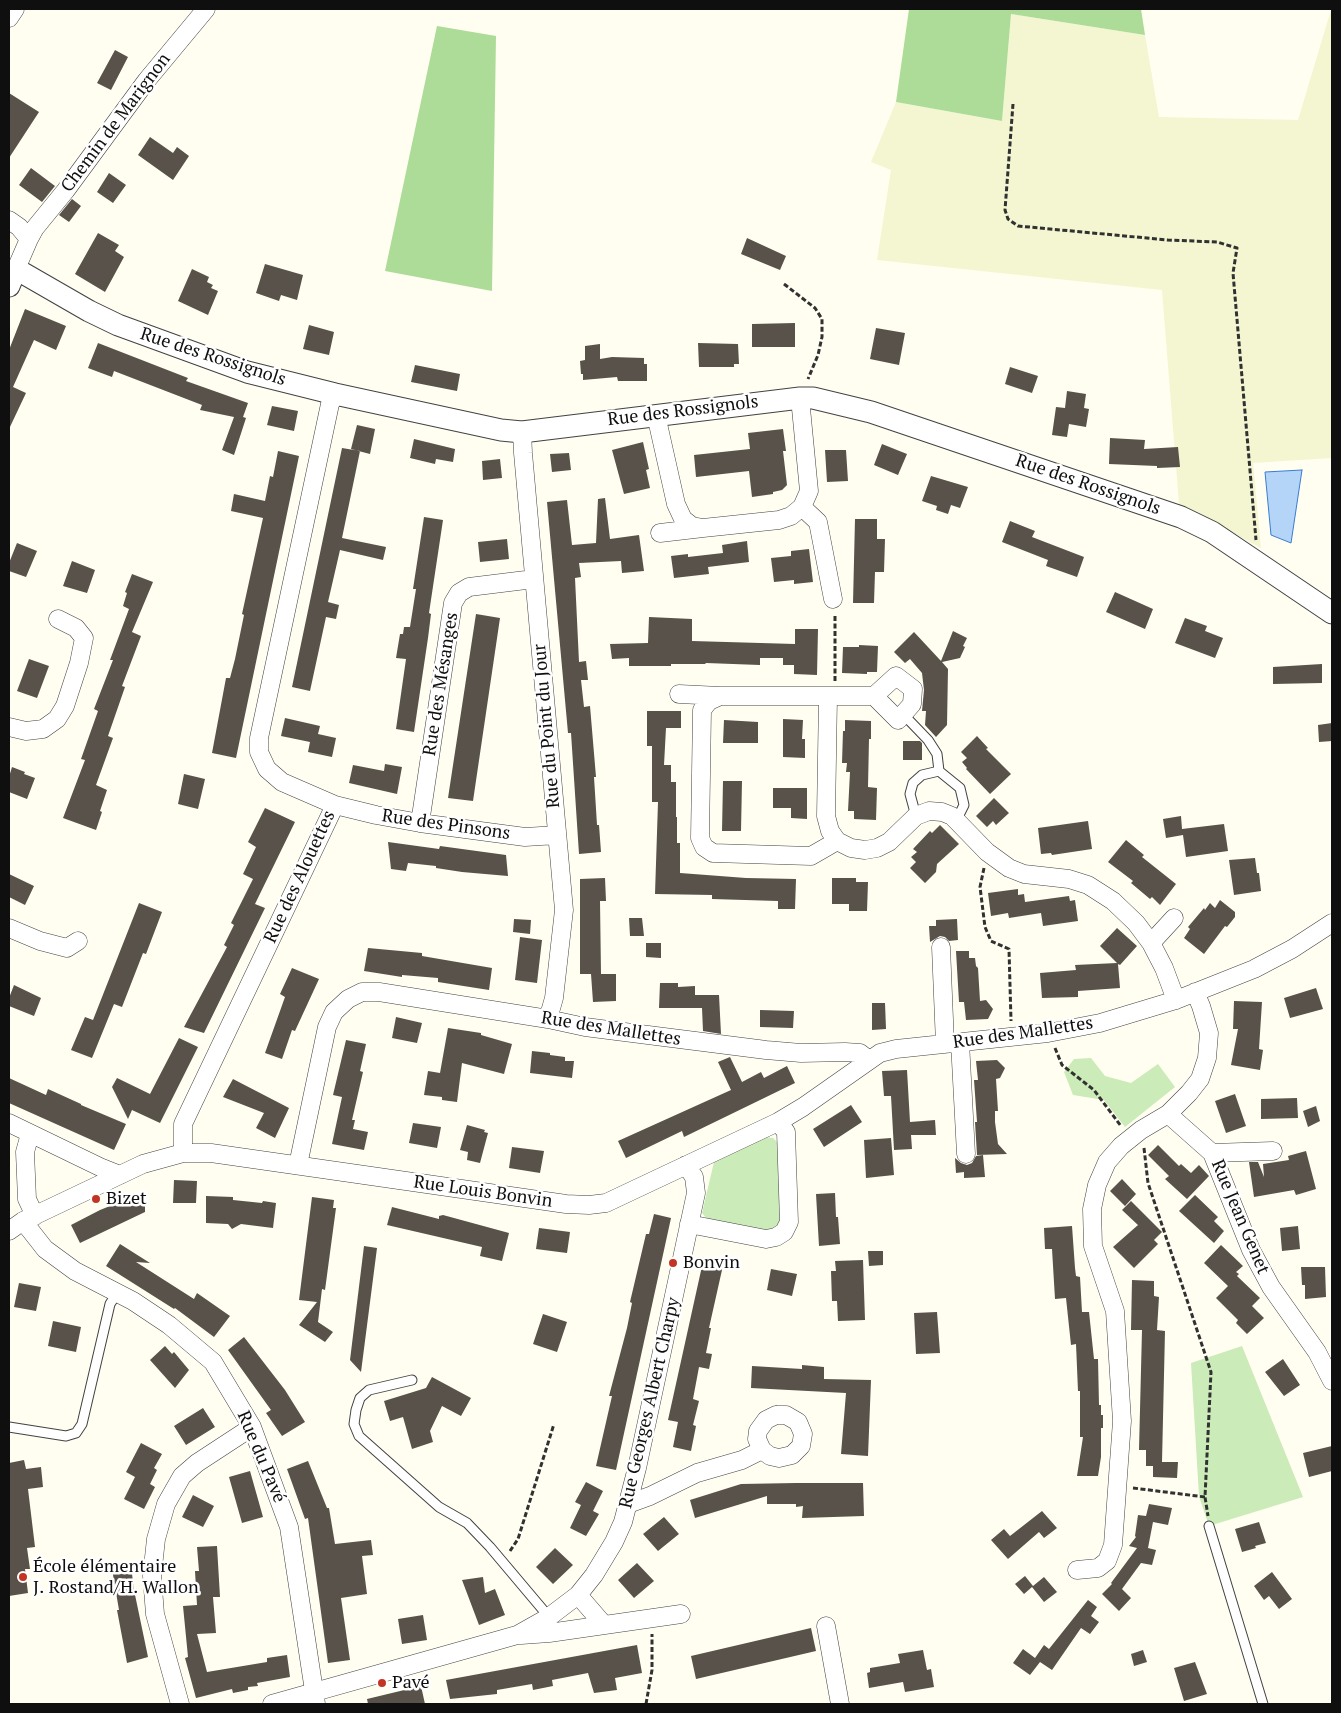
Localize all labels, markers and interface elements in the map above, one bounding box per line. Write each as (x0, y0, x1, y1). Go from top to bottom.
street label: Chemin de Marignon (57, 49, 175, 197)
street label: Rue des Rossignols (137, 323, 289, 391)
street label: Rue des Rossignols (606, 391, 760, 431)
street label: Rue des Rossignols (1013, 450, 1163, 520)
street label: Rue des Mésanges (419, 611, 463, 757)
street label: Rue du Point du Jour (529, 643, 565, 809)
street label: Rue des Pinsons (380, 805, 512, 845)
street label: Rue des Alouettes (260, 807, 340, 947)
street label: Rue des Mallettes (540, 1007, 682, 1051)
street label: Rue des Mallettes (952, 1012, 1094, 1054)
street label: Rue Jean Genet (1206, 1156, 1274, 1278)
street label: Rue Louis Bonvin (412, 1172, 554, 1212)
place label: Bizet (106, 1188, 147, 1210)
marker: Bizet (90, 1193, 102, 1205)
place label: Bonvin (683, 1252, 740, 1274)
marker: Bonvin (667, 1257, 679, 1269)
street label: Rue Georges Albert Charpy (615, 1295, 685, 1511)
street label: Rue du Pavé (232, 1408, 290, 1506)
place label: École élémentaire J. Rostand/H. Wallon (33, 1556, 199, 1598)
marker: École élémentaire J. Rostand/H. Wallon (17, 1571, 29, 1583)
place label: Pavé (392, 1672, 430, 1694)
marker: Pavé (376, 1677, 388, 1689)

